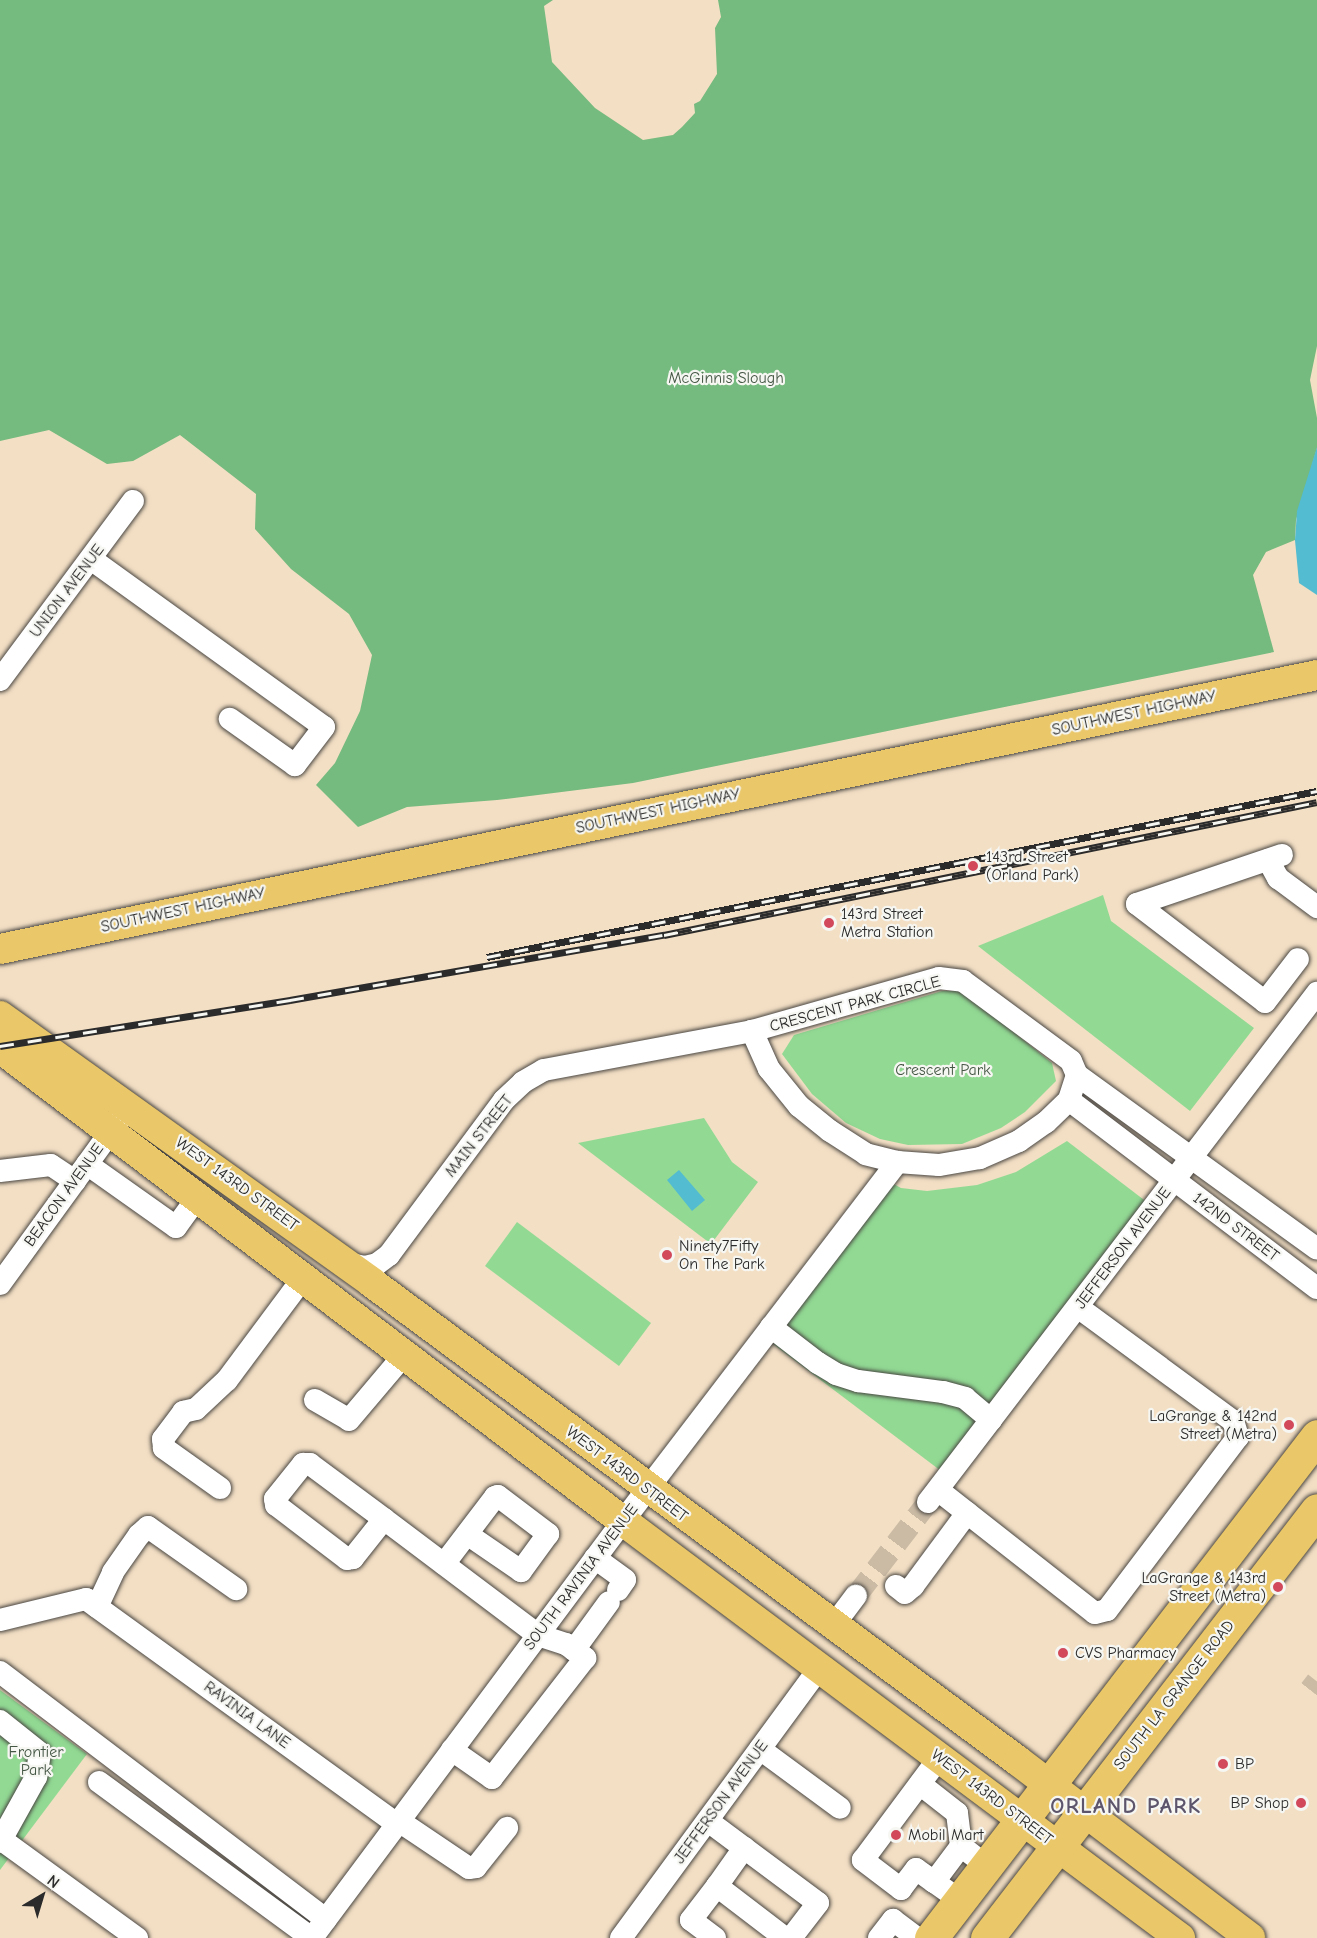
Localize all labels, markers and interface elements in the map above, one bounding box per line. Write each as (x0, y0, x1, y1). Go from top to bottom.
park label: McGinnis Slough (668, 368, 784, 388)
street label: UNION AVENUE (26, 541, 108, 641)
street label: SOUTHWEST HIGHWAY (1050, 686, 1218, 740)
street label: SOUTHWEST HIGHWAY (574, 784, 742, 838)
place label: 143rd Street (Orland Park) (986, 847, 1079, 885)
marker: 143rd Street (Orland Park) (964, 857, 982, 875)
street label: SOUTHWEST HIGHWAY (99, 883, 267, 937)
place label: 143rd Street Metra Station (841, 904, 933, 942)
marker: 143rd Street Metra Station (822, 916, 836, 930)
street label: CRESCENT PARK CIRCLE (767, 972, 943, 1036)
park label: Crescent Park (895, 1060, 991, 1080)
street label: MAIN STREET (441, 1091, 517, 1181)
street label: WEST 143RD STREET (172, 1133, 302, 1235)
street label: BEACON AVENUE (20, 1140, 108, 1250)
street label: JEFFERSON AVENUE (1071, 1183, 1175, 1313)
street label: 142ND STREET (1189, 1188, 1283, 1266)
place label: Ninety7Fifty On The Park (679, 1236, 764, 1274)
marker: Ninety7Fifty On The Park (660, 1248, 674, 1262)
place label: LaGrange & 142nd Street (Metra) (1149, 1406, 1277, 1444)
marker: LaGrange & 142nd Street (Metra) (1282, 1418, 1296, 1432)
street label: WEST 143RD STREET (562, 1422, 692, 1526)
street label: SOUTH RAVINIA AVENUE (520, 1500, 642, 1654)
place label: LaGrange & 143rd Street (Metra) (1141, 1568, 1266, 1606)
marker: LaGrange & 143rd Street (Metra) (1271, 1580, 1285, 1594)
street label: SOUTH LA GRANGE ROAD (1110, 1616, 1238, 1774)
place label: CVS Pharmacy (1075, 1643, 1176, 1663)
marker: CVS Pharmacy (1056, 1646, 1070, 1660)
street label: RAVINIA LANE (200, 1677, 294, 1753)
street label: JEFFERSON AVENUE (670, 1737, 772, 1867)
park label: Frontier Park (8, 1742, 64, 1780)
street label: WEST 143RD STREET (927, 1745, 1057, 1849)
place label: BP (1235, 1754, 1254, 1774)
marker: BP (1216, 1757, 1230, 1771)
place label: BP Shop (1230, 1793, 1289, 1813)
district label: ORLAND PARK (1050, 1794, 1202, 1820)
marker: BP Shop (1294, 1796, 1308, 1810)
place label: Mobil Mart (908, 1825, 984, 1845)
marker: Mobil Mart (889, 1828, 903, 1842)
north arrow (12, 1866, 72, 1926)
text: N (43, 1872, 63, 1892)

